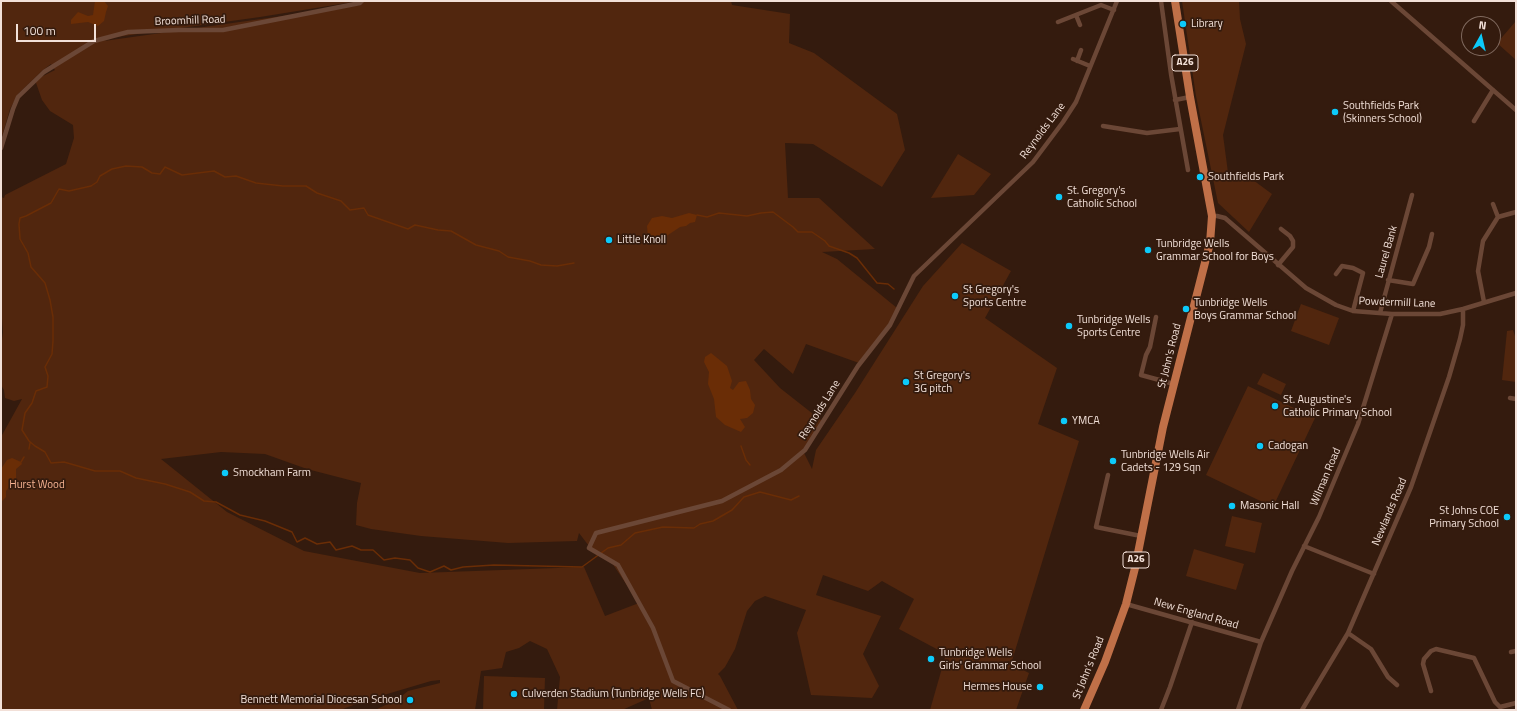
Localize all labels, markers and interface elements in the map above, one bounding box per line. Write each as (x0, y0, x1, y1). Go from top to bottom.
street label: Broomhill Road (154, 13, 226, 29)
scale bar (18, 16, 98, 42)
north arrow (1461, 16, 1501, 56)
place label: Library (1191, 17, 1223, 31)
text: N (1478, 17, 1487, 34)
marker: Library (1178, 19, 1188, 29)
text: 100 m (23, 21, 56, 40)
road number: A26 (1172, 55, 1198, 71)
place label: Southfields Park (Skinners School) (1343, 99, 1422, 125)
street label: Reynolds Lane (1017, 100, 1069, 162)
marker: Southfields Park (Skinners School) (1330, 107, 1340, 117)
place label: Southfields Park (1208, 170, 1284, 184)
marker: Southfields Park (1195, 172, 1205, 182)
place label: St. Gregory's Catholic School (1067, 184, 1137, 210)
marker: St. Gregory's Catholic School (1054, 192, 1064, 202)
street label: Laurel Bank (1373, 224, 1401, 280)
place label: Little Knoll (617, 233, 666, 247)
marker: Little Knoll (604, 235, 614, 245)
place label: Tunbridge Wells Grammar School for Boys (1156, 237, 1274, 263)
marker: Tunbridge Wells Grammar School for Boys (1143, 245, 1153, 255)
place label: St Gregory's Sports Centre (963, 283, 1026, 309)
marker: St Gregory's Sports Centre (950, 291, 960, 301)
street label: Powdermill Lane (1358, 295, 1436, 311)
place label: Tunbridge Wells Boys Grammar School (1194, 296, 1296, 322)
marker: Tunbridge Wells Boys Grammar School (1181, 304, 1191, 314)
place label: Tunbridge Wells Sports Centre (1077, 313, 1150, 339)
marker: Tunbridge Wells Sports Centre (1064, 321, 1074, 331)
street label: St John's Road (1156, 322, 1184, 390)
place label: St Gregory's 3G pitch (914, 369, 970, 395)
marker: St Gregory's 3G pitch (901, 377, 911, 387)
street label: Reynolds Lane (797, 378, 843, 442)
place label: St. Augustine's Catholic Primary School (1283, 393, 1392, 419)
marker: St. Augustine's Catholic Primary School (1270, 401, 1280, 411)
place label: YMCA (1072, 414, 1100, 428)
marker: YMCA (1059, 416, 1069, 426)
place label: Cadogan (1268, 439, 1308, 453)
marker: Cadogan (1255, 441, 1265, 451)
street label: Wilman Road (1308, 446, 1344, 508)
place label: Tunbridge Wells Air Cadets - 129 Sqn (1121, 448, 1209, 474)
marker: Tunbridge Wells Air Cadets - 129 Sqn (1108, 456, 1118, 466)
place label: Smockham Farm (233, 466, 311, 480)
marker: Smockham Farm (220, 468, 230, 478)
street label: Newlands Road (1370, 476, 1410, 548)
park label: Hurst Wood (9, 478, 65, 492)
place label: Masonic Hall (1240, 499, 1299, 513)
marker: Masonic Hall (1227, 501, 1237, 511)
place label: St Johns COE Primary School (1429, 504, 1499, 530)
marker: St Johns COE Primary School (1502, 512, 1512, 522)
road number: A26 (1123, 552, 1149, 568)
street label: New England Road (1152, 596, 1240, 632)
street label: St John's Road (1070, 635, 1108, 701)
place label: Tunbridge Wells Girls' Grammar School (939, 646, 1041, 672)
marker: Tunbridge Wells Girls' Grammar School (926, 654, 936, 664)
place label: Hermes House (963, 680, 1032, 694)
marker: Hermes House (1035, 682, 1045, 692)
place label: Culverden Stadium (Tunbridge Wells FC) (522, 687, 704, 701)
marker: Culverden Stadium (Tunbridge Wells FC) (509, 689, 519, 699)
place label: Bennett Memorial Diocesan School (240, 693, 402, 707)
marker: Bennett Memorial Diocesan School (405, 695, 415, 705)

